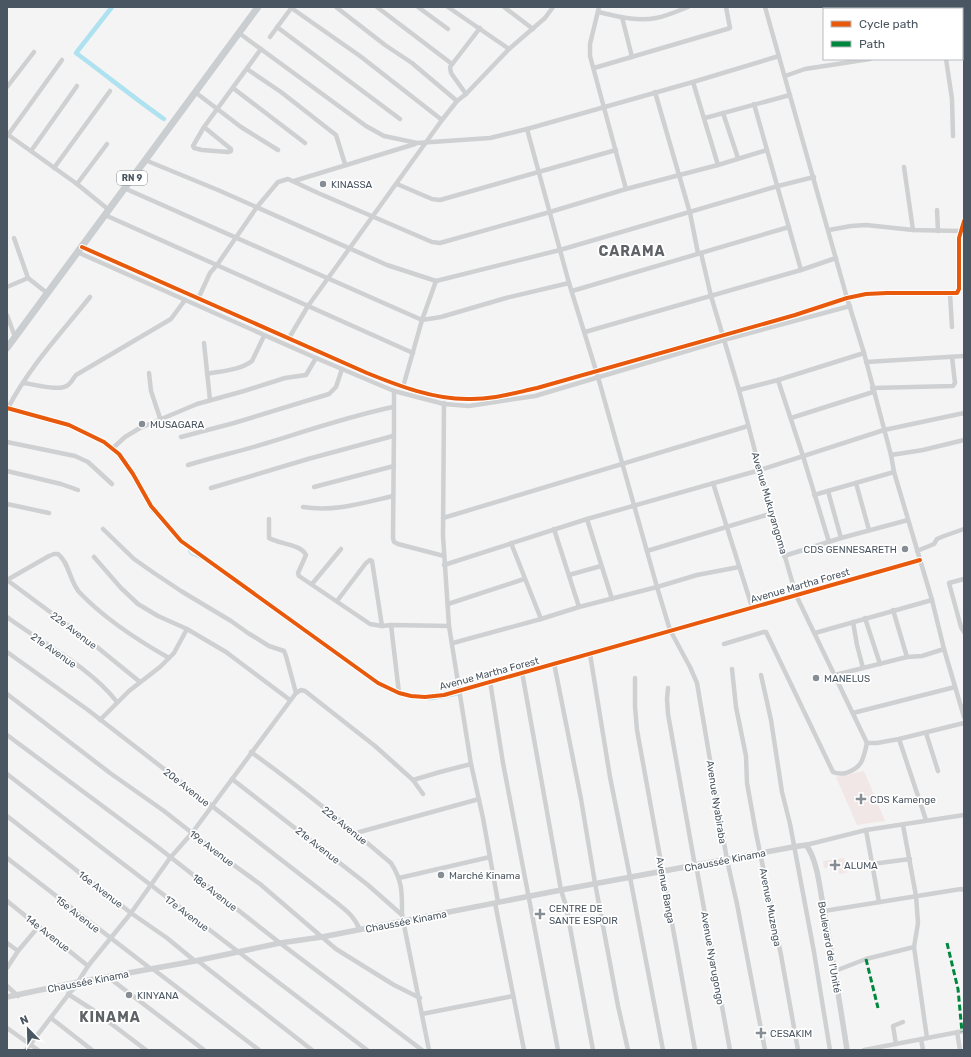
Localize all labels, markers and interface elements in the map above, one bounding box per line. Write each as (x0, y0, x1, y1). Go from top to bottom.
legend (823, 8, 963, 60)
text: Cycle path (859, 17, 918, 31)
text: Path (859, 37, 885, 51)
road number: RN 9 (117, 171, 147, 185)
marker: KINASSA (318, 179, 328, 189)
place label: KINASSA (331, 179, 373, 191)
district label: CARAMA (598, 243, 666, 260)
marker: MUSAGARA (137, 419, 147, 429)
place label: MUSAGARA (150, 419, 205, 431)
street label: Avenue Mukuyangoma (749, 451, 789, 556)
place label: CDS GENNESARETH (804, 544, 897, 556)
marker: CDS GENNESARETH (900, 544, 910, 554)
street label: Avenue Martha Forest (749, 566, 851, 606)
street label: 22e Avenue (48, 610, 99, 652)
street label: 21e Avenue (28, 631, 79, 671)
street label: Avenue Martha Forest (438, 655, 540, 693)
marker: MANELUS (811, 673, 821, 683)
place label: MANELUS (824, 673, 870, 685)
street label: Avenue Nyabiraba (703, 760, 729, 845)
street label: 20e Avenue (161, 766, 212, 810)
marker: CDS Kamenge (855, 793, 867, 805)
place label: CDS Kamenge (870, 794, 936, 806)
street label: 22e Avenue (319, 804, 370, 848)
street label: 21e Avenue (293, 825, 342, 867)
street label: 19e Avenue (187, 828, 236, 870)
street label: Chaussée Kinama (684, 847, 767, 875)
street label: Avenue Banga (653, 856, 677, 924)
marker: ALUMA (829, 859, 841, 871)
place label: ALUMA (844, 860, 878, 872)
street label: Avenue Muzenga (757, 867, 784, 947)
street label: 16e Avenue (76, 869, 125, 911)
marker: Marché Kinama (436, 870, 446, 880)
place label: Marché Kinama (449, 870, 520, 882)
street label: 18e Avenue (190, 872, 239, 914)
street label: 17e Avenue (162, 893, 211, 935)
street label: 15e Avenue (53, 894, 102, 936)
street label: Boulevard de l'Unité (815, 900, 843, 994)
place label: CENTRE DE SANTE ESPOIR (549, 903, 618, 927)
street label: Chaussée Kinama (365, 908, 448, 936)
marker: CENTRE DE SANTE ESPOIR (534, 908, 546, 920)
street label: Avenue Nyarugongo (698, 911, 726, 1006)
street label: 14e Avenue (23, 913, 72, 955)
street label: Chaussée Kinama (47, 968, 130, 996)
marker: KINYANA (124, 990, 134, 1000)
place label: KINYANA (137, 990, 179, 1002)
north arrow (8, 1009, 48, 1049)
district label: KINAMA (79, 1009, 141, 1026)
text: N (18, 1013, 31, 1028)
marker: CESAKIM (755, 1027, 767, 1039)
place label: CESAKIM (770, 1028, 812, 1040)

